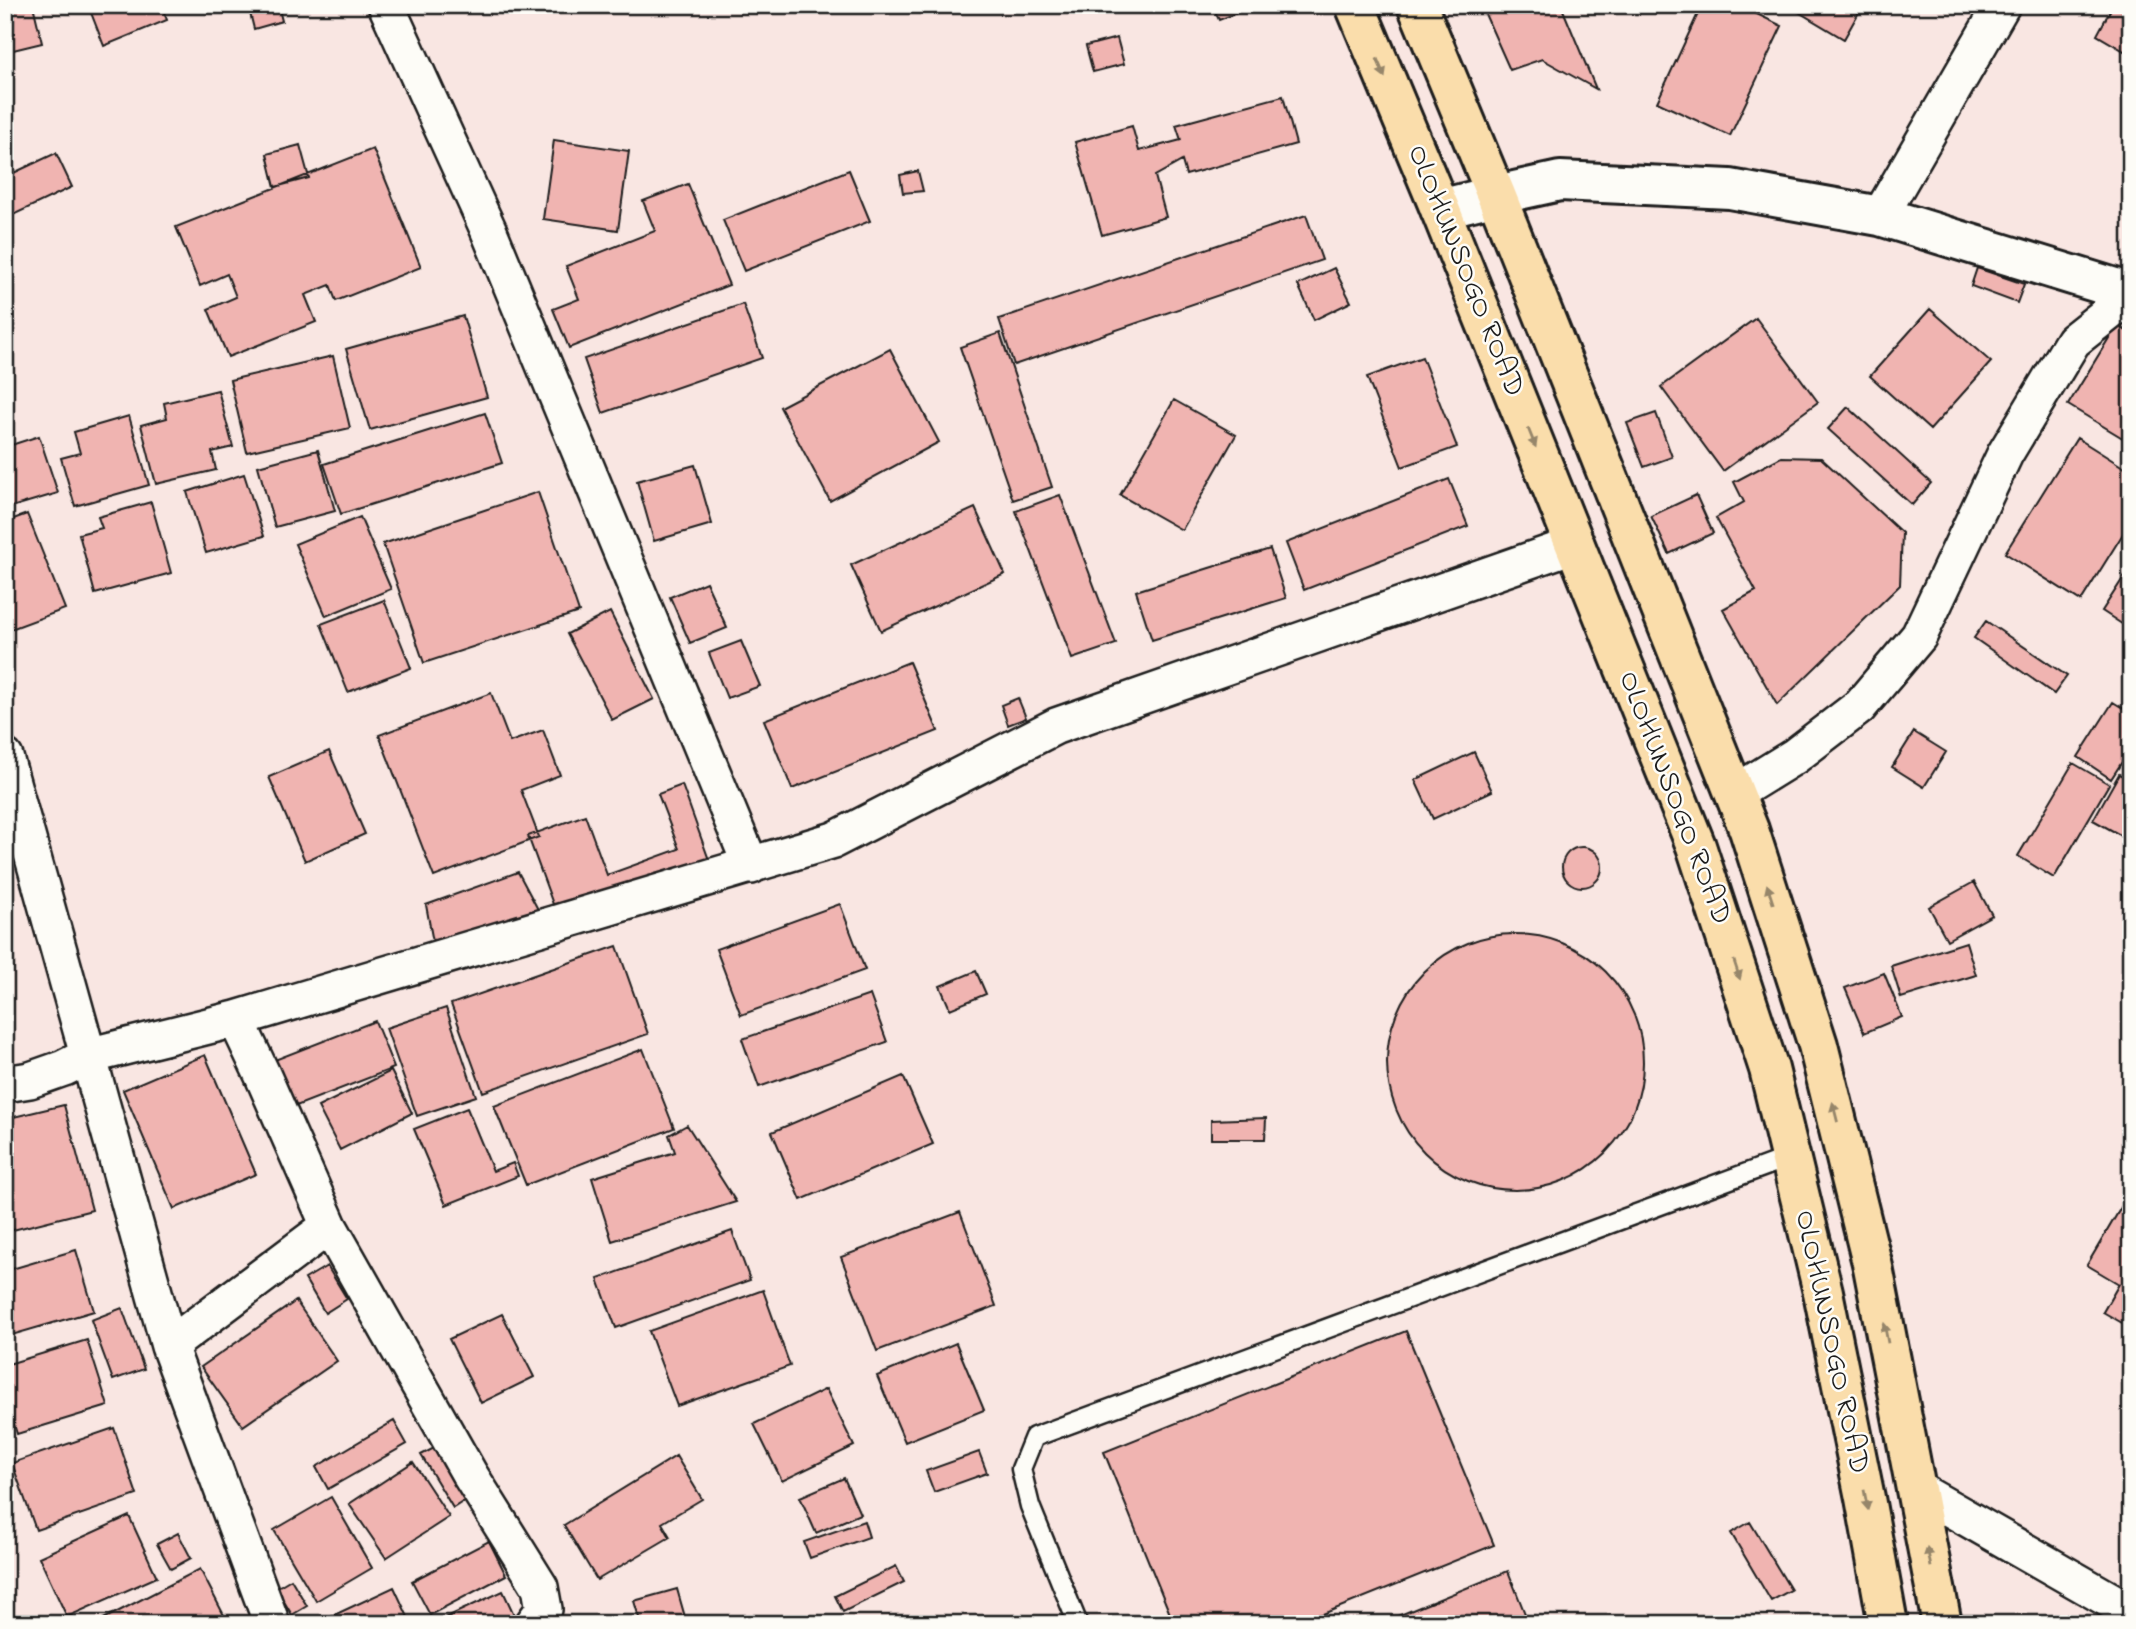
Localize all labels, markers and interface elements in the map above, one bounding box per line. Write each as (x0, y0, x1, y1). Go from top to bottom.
one-way arrow (1376, 58, 1387, 79)
street label: OLOHUNSOGO ROAD (1394, 138, 1536, 404)
one-way arrow (1527, 427, 1538, 448)
street label: OLOHUNSOGO ROAD (1605, 665, 1743, 931)
one-way arrow (1764, 883, 1775, 904)
one-way arrow (1732, 960, 1743, 981)
one-way arrow (1829, 1101, 1840, 1123)
street label: OLOHUNSOGO ROAD (1782, 1206, 1880, 1478)
one-way arrow (1880, 1322, 1891, 1344)
one-way arrow (1860, 1489, 1871, 1511)
one-way arrow (1923, 1546, 1934, 1568)

